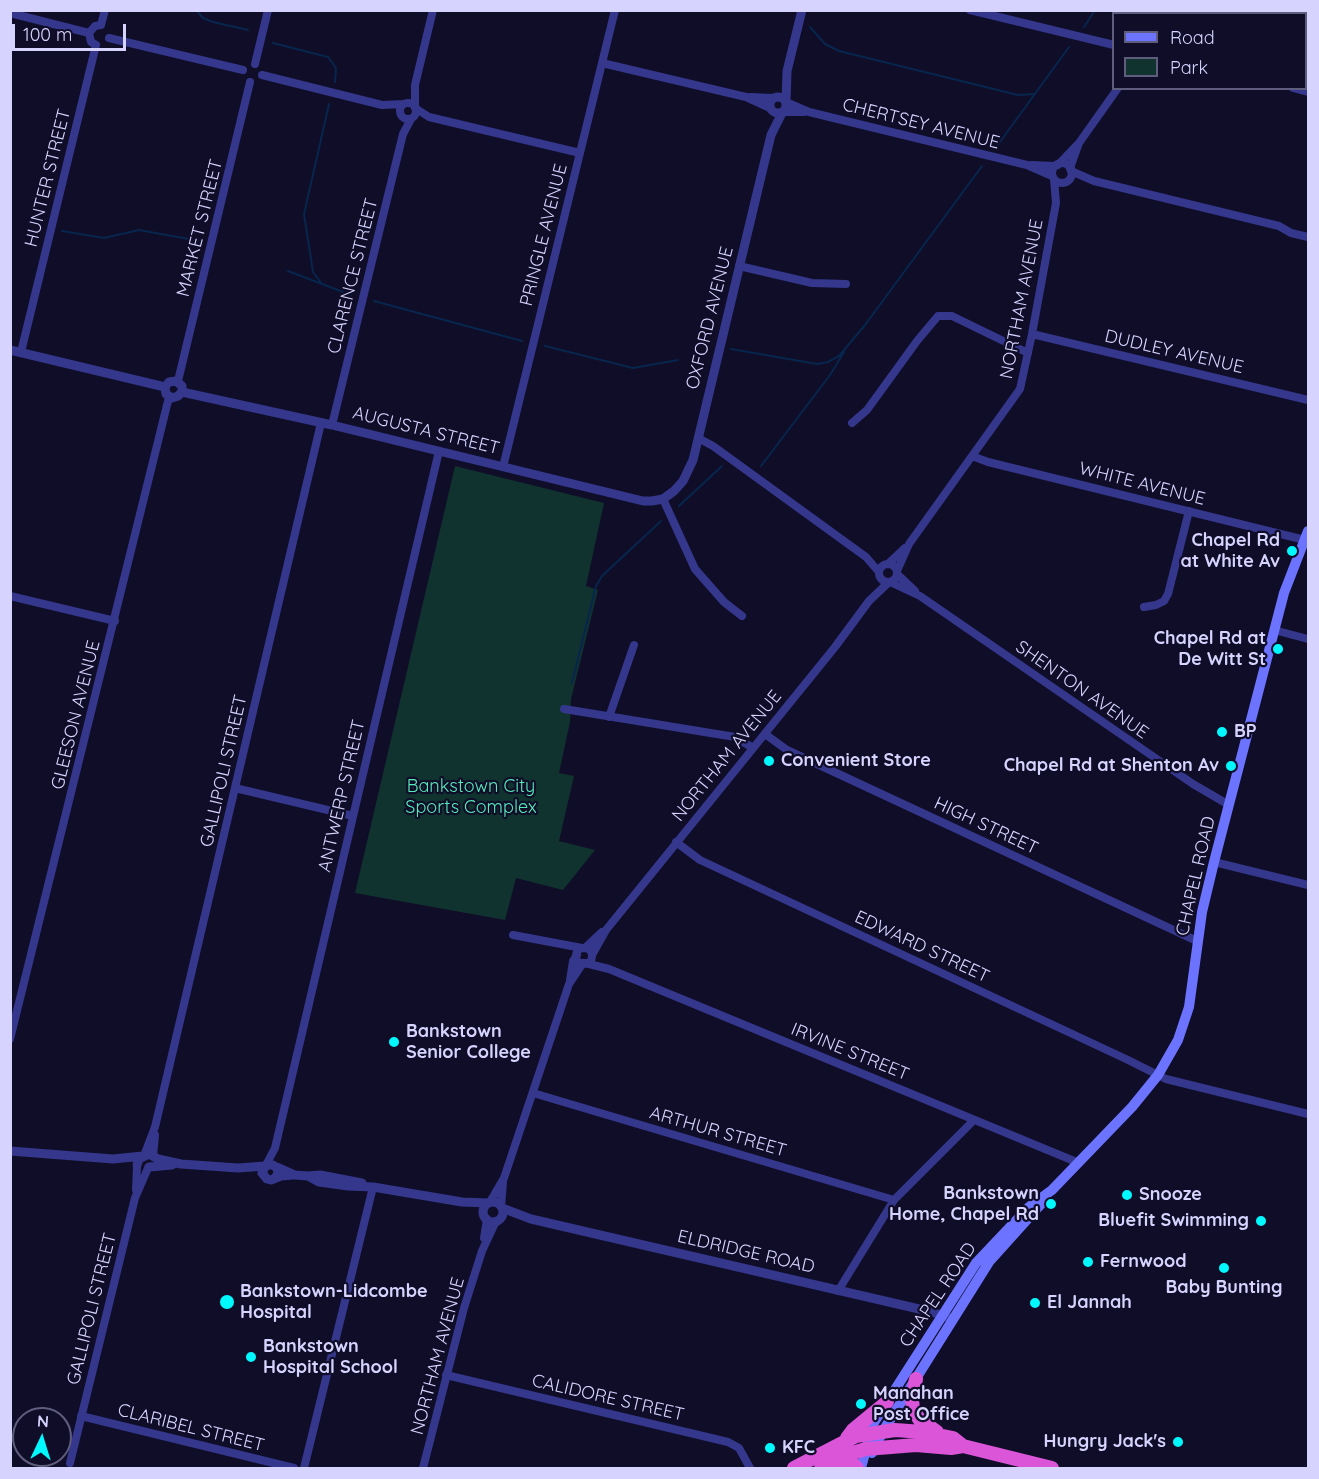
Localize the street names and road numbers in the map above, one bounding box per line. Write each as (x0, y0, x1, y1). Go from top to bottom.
street label: CHERTSEY AVENUE (840, 94, 1002, 154)
street label: HUNTER STREET (20, 107, 76, 249)
street label: MARKET STREET (172, 157, 228, 299)
street label: PRINGLE AVENUE (516, 162, 572, 308)
street label: CLARENCE STREET (323, 196, 383, 356)
street label: NORTHAM AVENUE (996, 217, 1048, 381)
street label: OXFORD AVENUE (682, 244, 738, 392)
street label: DUDLEY AVENUE (1102, 326, 1246, 378)
street label: AUGUSTA STREET (350, 402, 502, 460)
street label: WHITE AVENUE (1077, 458, 1207, 510)
street label: SHENTON AVENUE (1011, 636, 1153, 744)
street label: GLEESON AVENUE (47, 638, 105, 792)
street label: NORTHAM AVENUE (668, 686, 786, 826)
street label: GALLIPOLI STREET (196, 693, 252, 849)
street label: ANTWERP STREET (314, 718, 370, 874)
street label: HIGH STREET (931, 793, 1041, 859)
street label: CHAPEL ROAD (1172, 814, 1220, 938)
street label: EDWARD STREET (851, 906, 993, 988)
street label: IRVINE STREET (788, 1019, 912, 1085)
street label: ARTHUR STREET (647, 1102, 789, 1162)
street label: ELDRIDGE ROAD (675, 1226, 817, 1278)
street label: GALLIPOLI STREET (63, 1231, 121, 1387)
street label: CHAPEL ROAD (895, 1238, 981, 1352)
street label: NORTHAM AVENUE (407, 1275, 469, 1437)
street label: CALIDORE STREET (530, 1370, 686, 1426)
street label: CLARIBEL STREET (115, 1399, 267, 1457)

